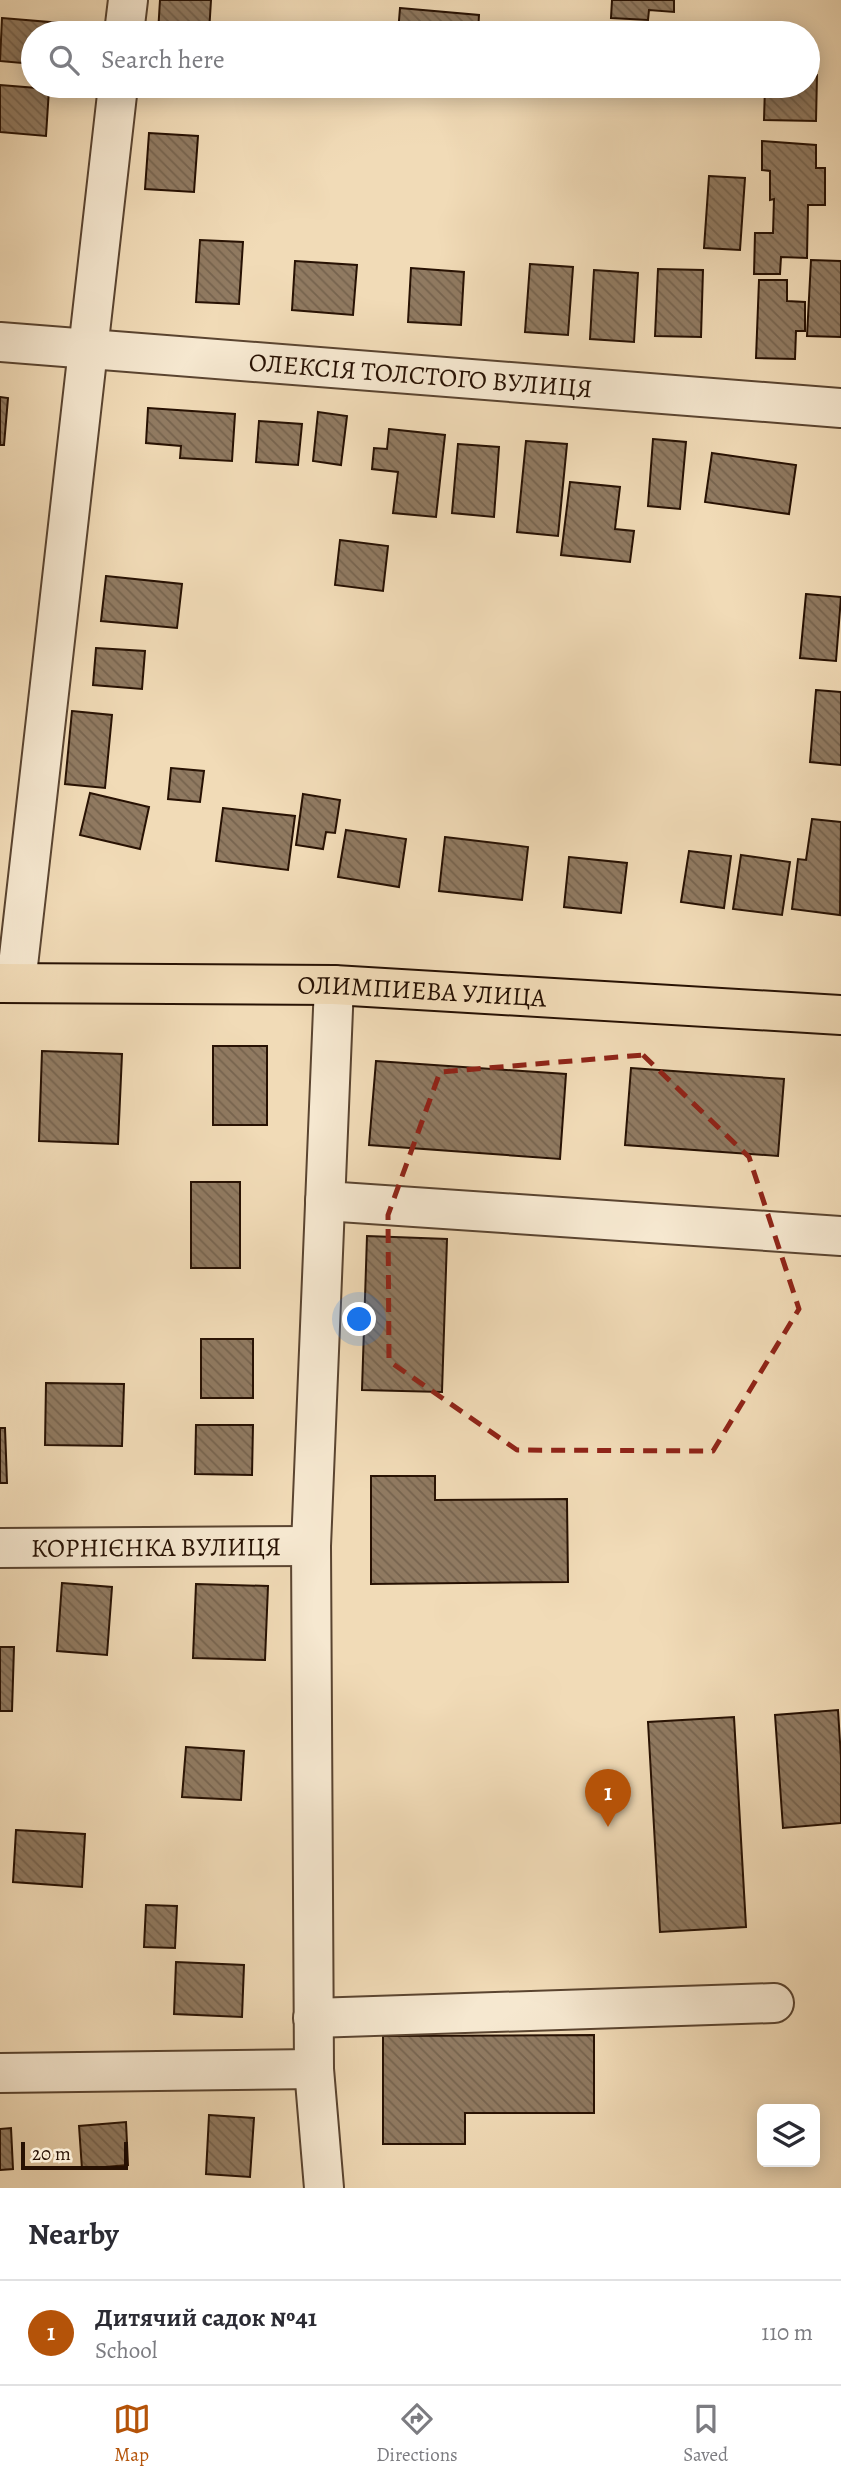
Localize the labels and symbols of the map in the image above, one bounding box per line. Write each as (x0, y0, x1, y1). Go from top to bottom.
street label: ОЛЕКСІЯ ТОЛСТОГО ВУЛИЦЯ (248, 344, 594, 406)
street label: ОЛИМПИЕВА УЛИЦА (297, 967, 548, 1015)
your location (342, 1302, 376, 1336)
street label: КОРНІЄНКА ВУЛИЦЯ (31, 1529, 281, 1565)
pin: 1 (585, 1769, 631, 1827)
scale bar (21, 2139, 128, 2171)

